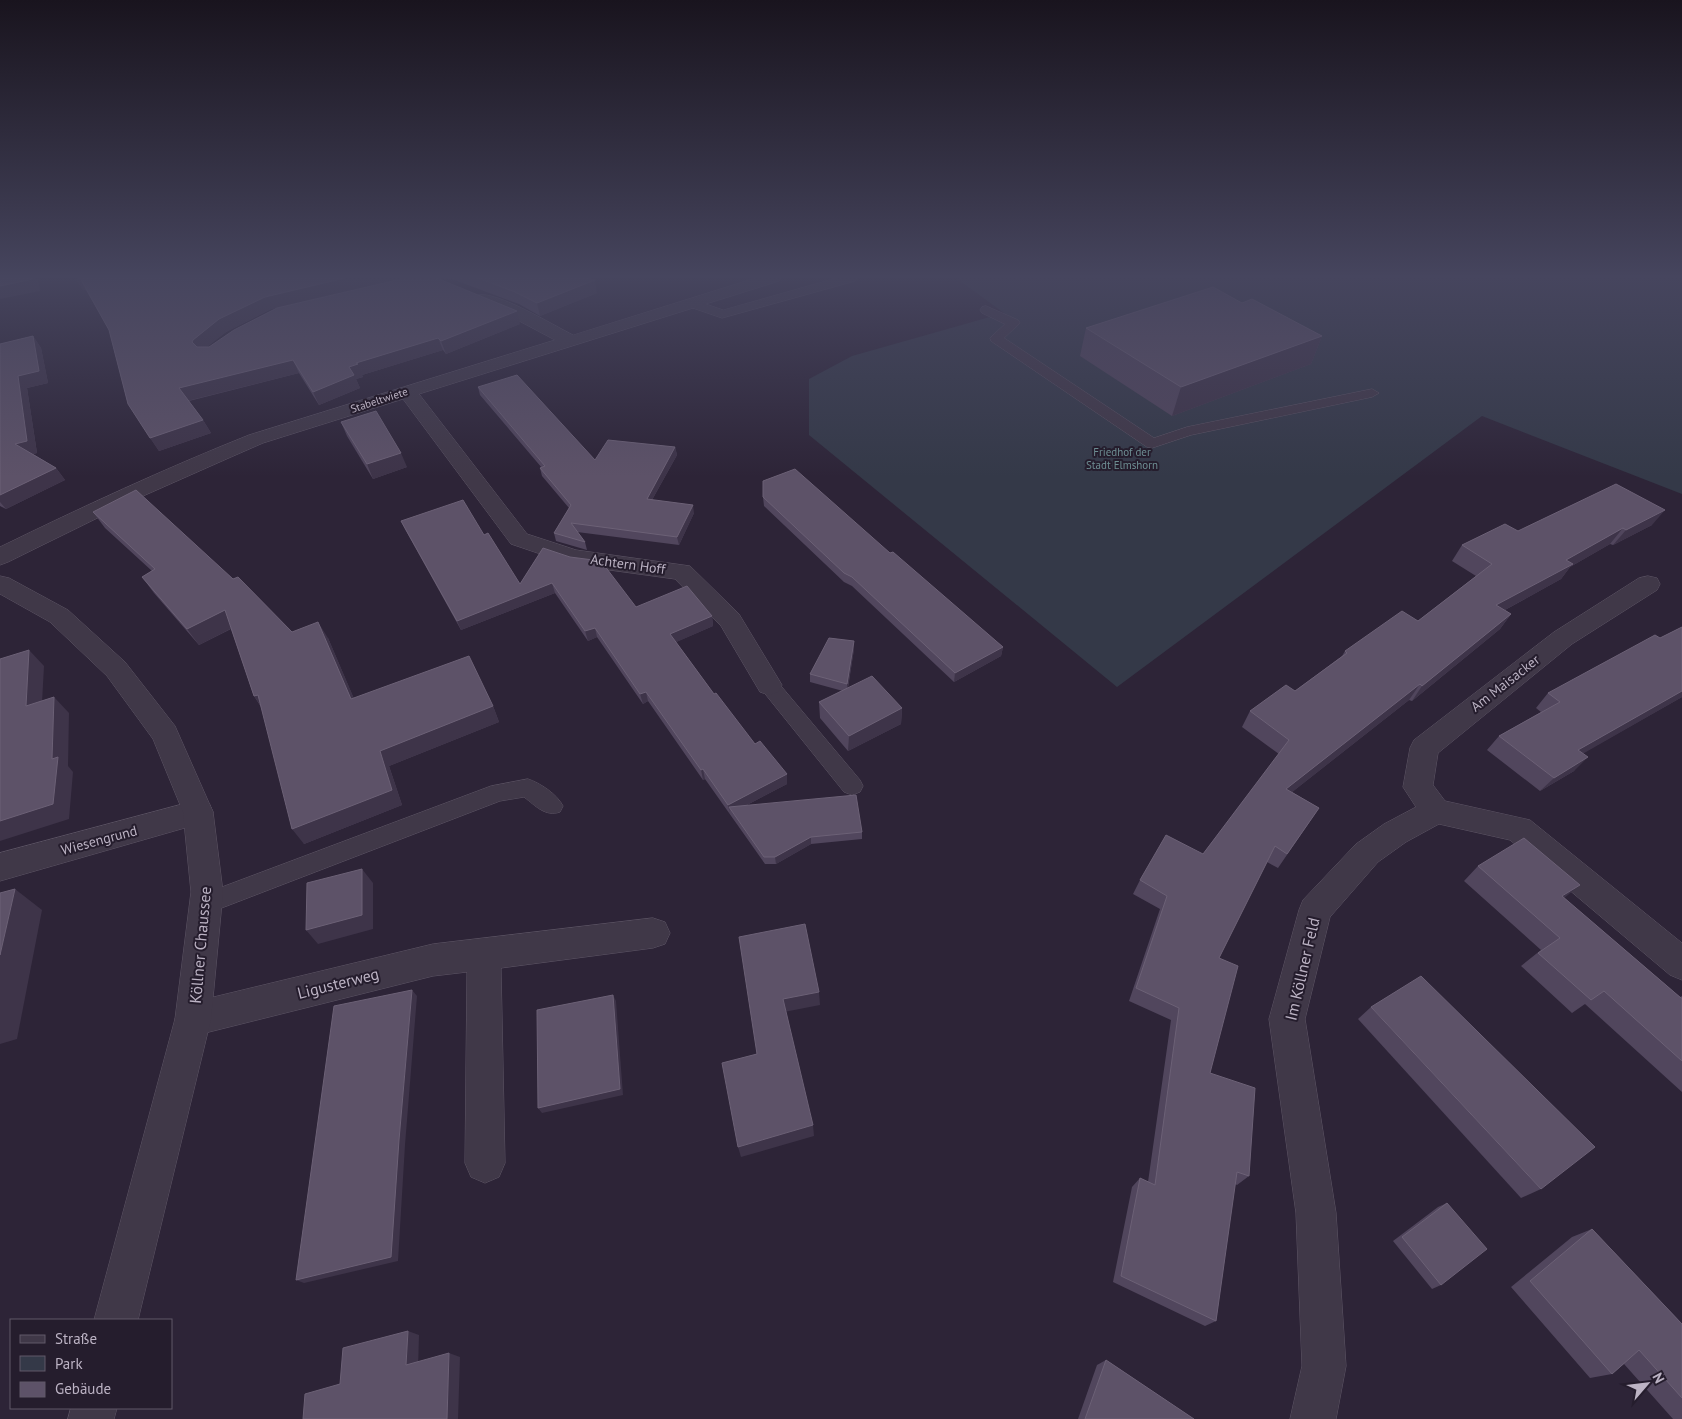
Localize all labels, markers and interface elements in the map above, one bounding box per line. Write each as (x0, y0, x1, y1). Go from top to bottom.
street label: Stabeltwiete (349, 384, 410, 416)
park label: Friedhof der Stadt Elmshorn (1086, 445, 1158, 472)
street label: Achtern Hoff (589, 550, 667, 578)
street label: Am Maisacker (1467, 650, 1543, 716)
street label: Wiesengrund (59, 821, 139, 859)
street label: Köllner Chaussee (185, 886, 215, 1004)
street label: Im Köllner Feld (1280, 916, 1324, 1022)
street label: Ligusterweg (295, 963, 381, 1003)
legend (10, 1319, 172, 1409)
text: Straße (55, 1329, 97, 1348)
text: Park (55, 1354, 83, 1373)
north arrow (1622, 1359, 1672, 1409)
text: N (1648, 1370, 1669, 1386)
text: Gebäude (55, 1379, 111, 1398)

